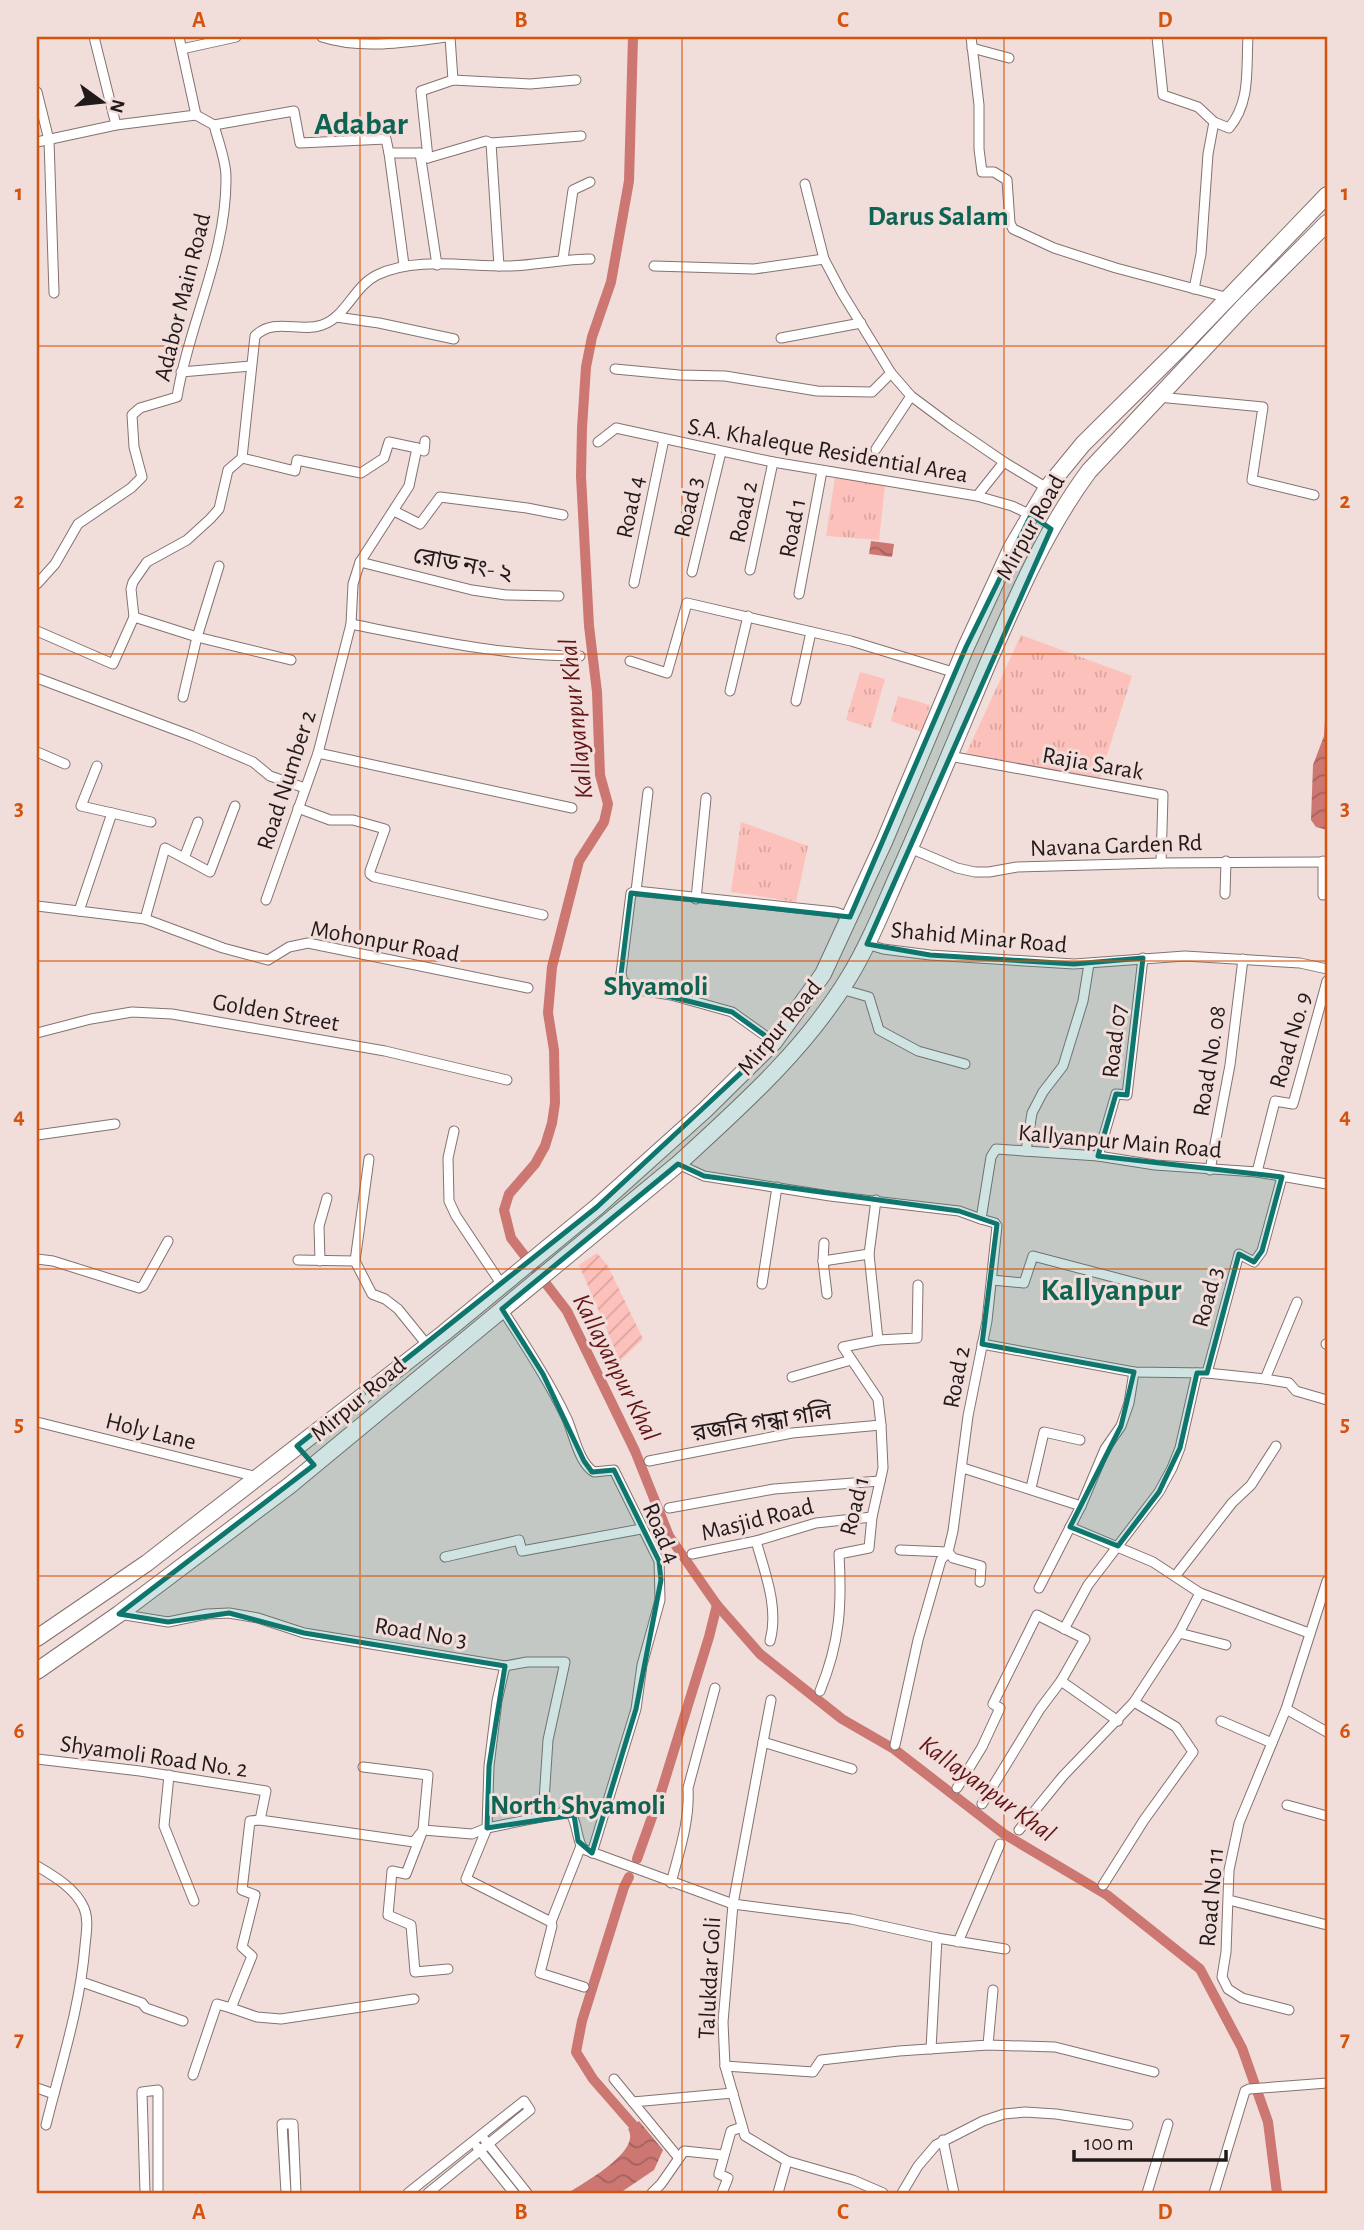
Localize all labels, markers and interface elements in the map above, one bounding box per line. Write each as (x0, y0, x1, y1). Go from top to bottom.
text: A (192, 9, 206, 32)
text: B (514, 9, 528, 32)
text: C (837, 9, 849, 32)
text: D (1157, 9, 1173, 32)
north arrow (66, 66, 136, 136)
text: N (106, 97, 128, 115)
district label: Adabar (314, 108, 408, 140)
text: 1 (15, 182, 23, 205)
text: 1 (1341, 182, 1349, 205)
district label: Darus Salam (867, 203, 1009, 231)
street label: Adabor Main Road (150, 211, 215, 384)
street label: S.A. Khaleque Residential Area (686, 415, 970, 487)
street label: Mirpur Road (992, 471, 1070, 584)
street label: Road 4 (613, 474, 649, 541)
street label: Road 3 (670, 475, 708, 540)
street label: Road 2 (726, 479, 762, 545)
text: 2 (14, 490, 25, 513)
text: 2 (1340, 490, 1351, 513)
street label: Road 1 (775, 496, 810, 560)
street label: রোড নং- ২ (411, 544, 515, 586)
water label: Kallayanpur Khal (555, 637, 597, 801)
street label: Road Number 2 (253, 708, 321, 853)
street label: Rajia Sarak (1040, 743, 1145, 785)
text: 3 (14, 797, 24, 820)
text: 3 (1340, 797, 1350, 820)
street label: Navana Garden Rd (1030, 831, 1203, 861)
street label: Mohonpur Road (309, 917, 461, 967)
street label: Shahid Minar Road (890, 918, 1068, 958)
district label: Shyamoli (604, 973, 708, 1001)
street label: Mirpur Road (733, 975, 826, 1080)
street label: Road No. 9 (1266, 989, 1316, 1091)
street label: Golden Street (211, 990, 341, 1036)
street label: Road 07 (1099, 1003, 1131, 1080)
street label: Road No. 08 (1189, 1004, 1231, 1118)
text: 4 (13, 1105, 25, 1128)
text: 4 (1339, 1105, 1351, 1128)
street label: Kallyanpur Main Road (1017, 1121, 1223, 1163)
street label: Road 3 (1188, 1264, 1228, 1330)
district label: Kallyanpur (1041, 1274, 1181, 1306)
water label: Kallayanpur Khal (568, 1290, 664, 1445)
street label: Road 2 (939, 1344, 975, 1410)
street label: Mirpur Road (306, 1353, 411, 1446)
street label: রজনি গন্ধা গলি (689, 1397, 834, 1446)
street label: Holy Lane (103, 1409, 198, 1455)
text: 5 (14, 1413, 24, 1436)
text: 5 (1340, 1413, 1350, 1436)
street label: Road 1 (836, 1474, 874, 1538)
street label: Masjid Road (699, 1494, 816, 1546)
street label: Road 4 (638, 1500, 684, 1567)
street label: Road No 3 (373, 1614, 469, 1652)
text: 6 (13, 1720, 25, 1743)
text: 6 (1339, 1720, 1351, 1743)
water label: Kallayanpur Khal (914, 1731, 1060, 1847)
street label: Shyamoli Road No. 2 (59, 1732, 249, 1782)
district label: North Shyamoli (490, 1792, 666, 1820)
street label: Road No 11 (1196, 1846, 1228, 1948)
street label: Talukdar Goli (695, 1916, 725, 2040)
text: 7 (14, 2028, 24, 2051)
text: 7 (1340, 2028, 1350, 2051)
scale bar (1074, 2118, 1226, 2162)
text: 100 m (1084, 2133, 1134, 2154)
text: A (192, 2201, 206, 2224)
text: B (514, 2201, 528, 2224)
text: C (837, 2201, 849, 2224)
text: D (1157, 2201, 1173, 2224)

